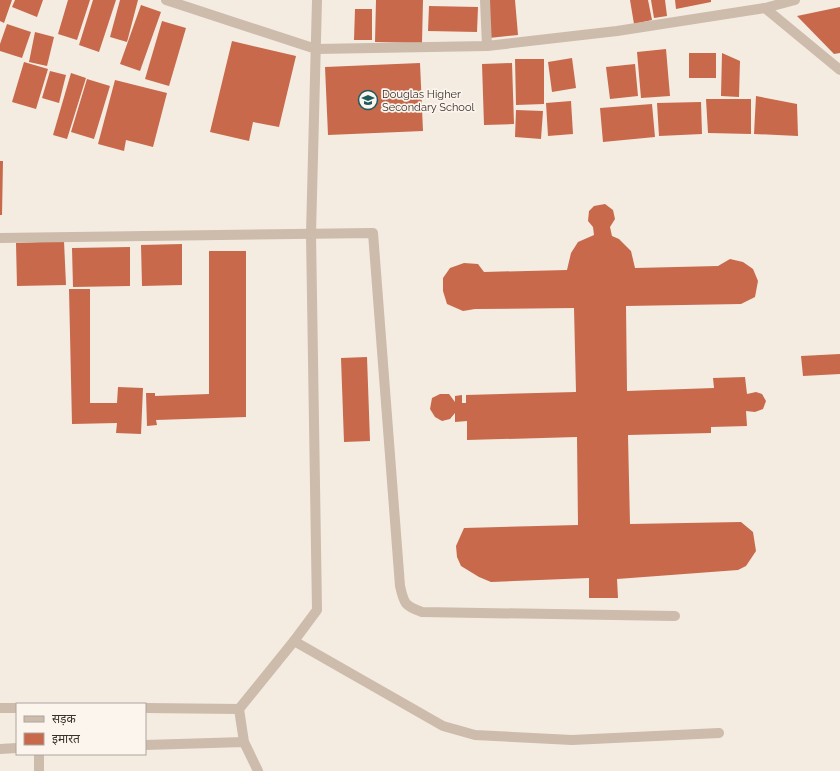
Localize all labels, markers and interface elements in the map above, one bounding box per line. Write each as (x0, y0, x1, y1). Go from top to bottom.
place label: Douglas Higher Secondary School (382, 88, 474, 114)
school or university icon: Douglas Higher Secondary School (357, 89, 379, 111)
legend (16, 703, 146, 755)
text: सड़क (52, 712, 77, 726)
text: इमारत (52, 732, 81, 746)

